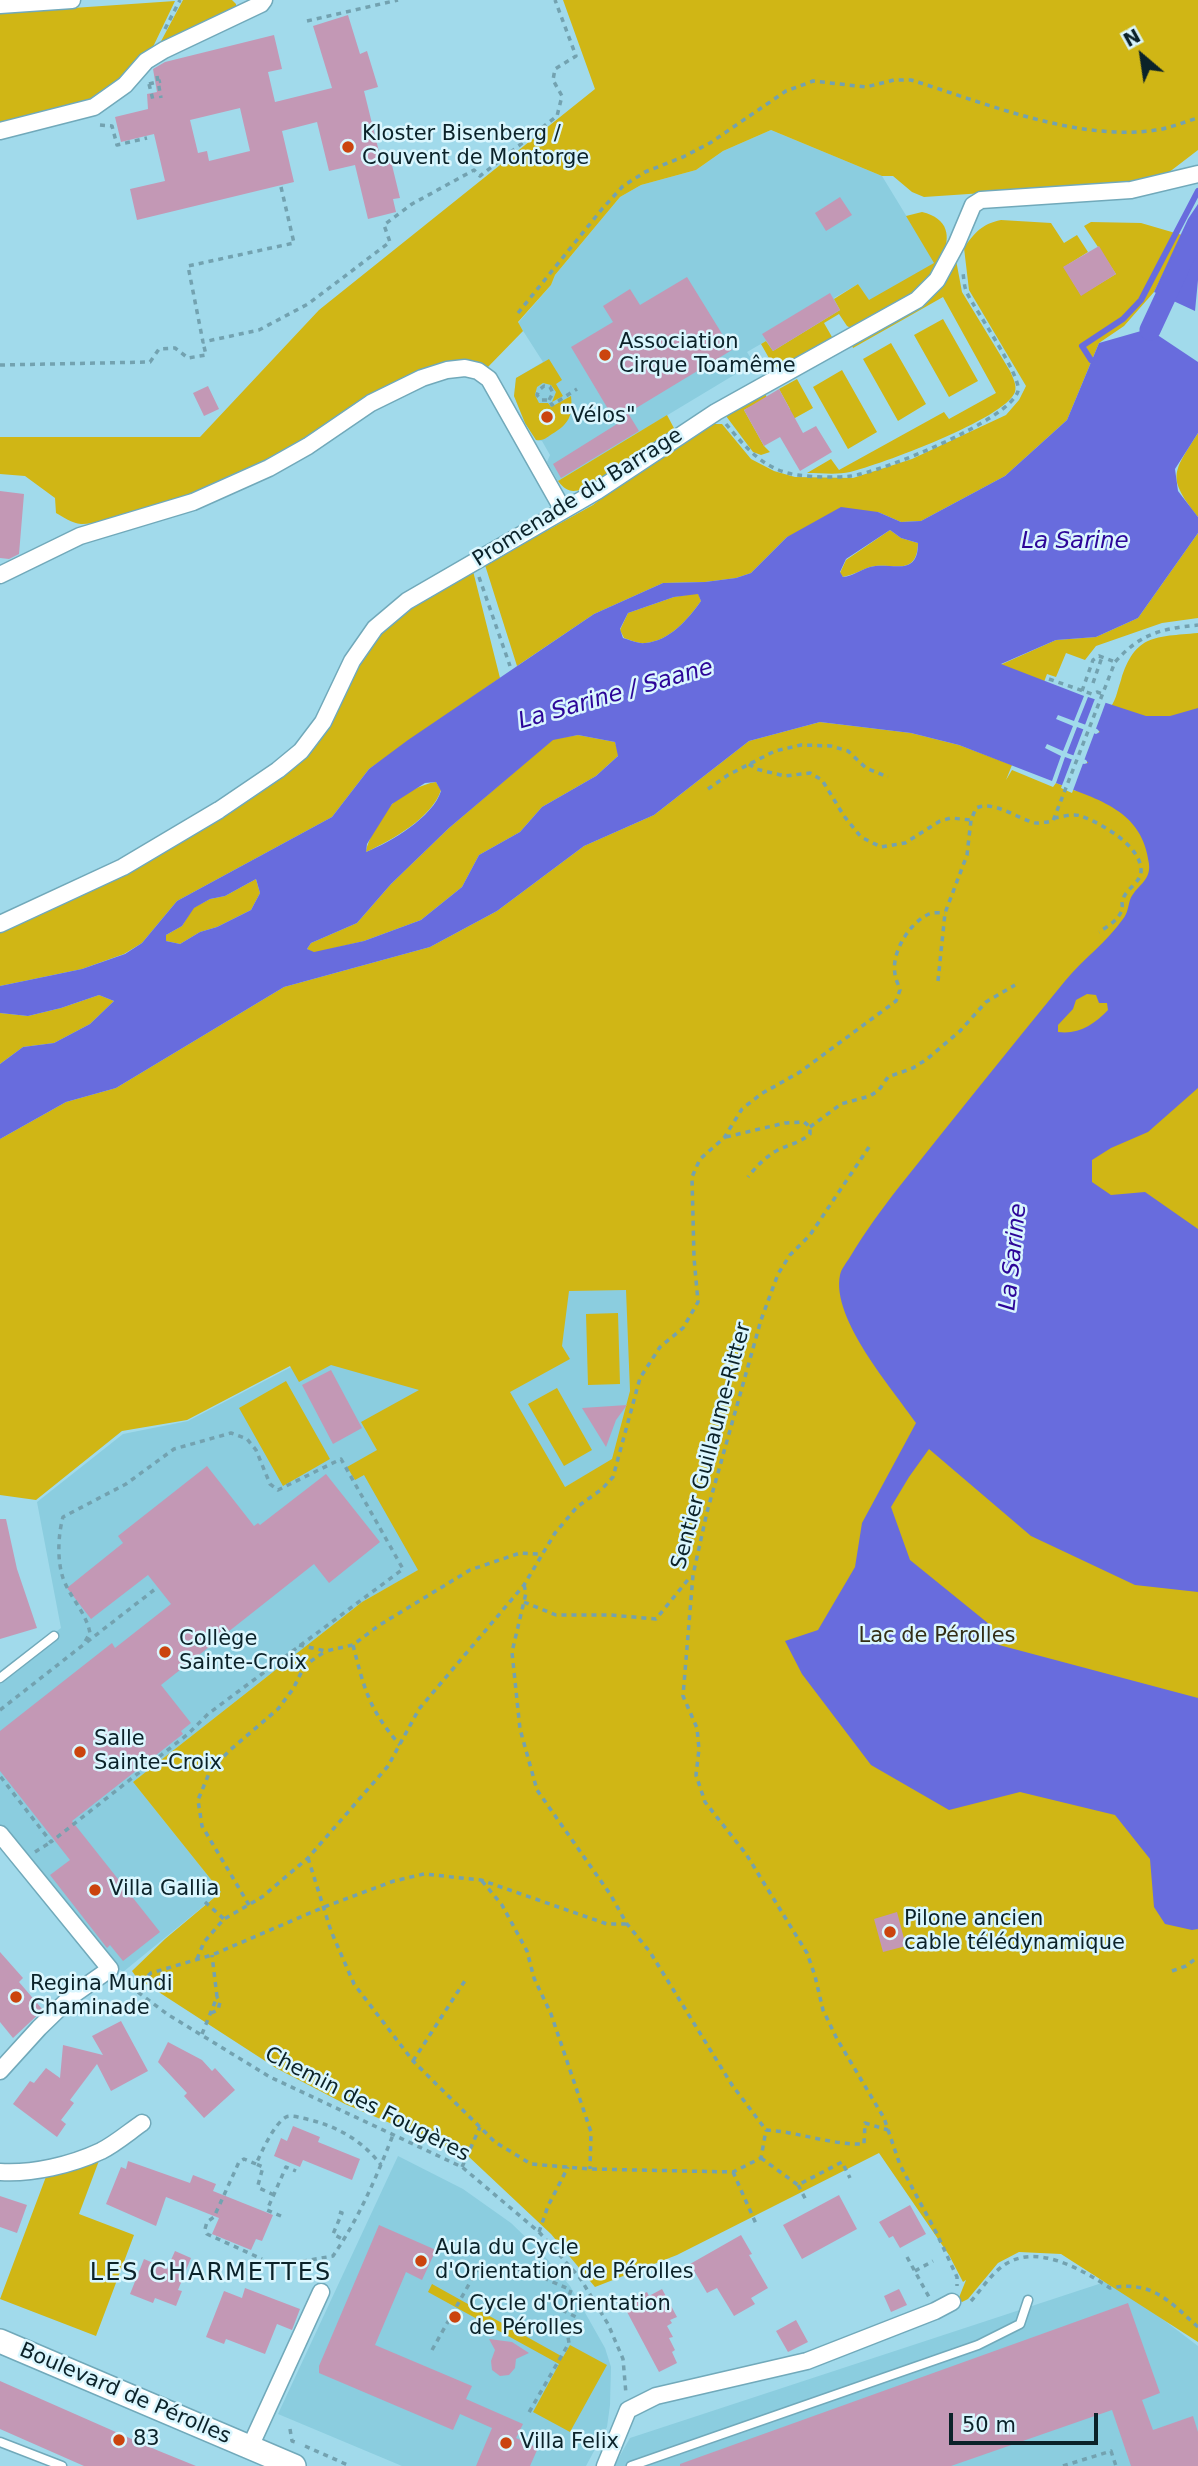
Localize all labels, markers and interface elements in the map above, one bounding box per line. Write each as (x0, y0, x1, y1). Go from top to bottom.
north arrow (1107, 21, 1177, 91)
text: N (1120, 24, 1144, 51)
place label: Kloster Bisenberg / Couvent de Montorge (362, 122, 589, 172)
marker: Kloster Bisenberg / Couvent de Montorge (340, 139, 356, 155)
place label: Association Cirque Toamême (619, 330, 796, 380)
marker: Association Cirque Toamême (597, 347, 613, 363)
place label: "Vélos" (561, 404, 636, 430)
marker: "Vélos" (539, 409, 555, 425)
street label: Promenade du Barrage (469, 423, 687, 573)
water label: La Sarine (1021, 528, 1129, 556)
water label: La Sarine / Saane (515, 654, 717, 736)
water label: La Sarine (995, 1202, 1033, 1312)
street label: Sentier Guillaume-Ritter (667, 1320, 757, 1572)
park label: Lac de Pérolles (858, 1624, 1016, 1650)
place label: Collège Sainte-Croix (179, 1627, 307, 1677)
marker: Collège Sainte-Croix (157, 1644, 173, 1660)
place label: Salle Sainte-Croix (94, 1727, 222, 1777)
marker: Salle Sainte-Croix (72, 1744, 88, 1760)
place label: Villa Gallia (109, 1877, 219, 1903)
marker: Villa Gallia (87, 1882, 103, 1898)
place label: Pilone ancien cable télédynamique (904, 1907, 1125, 1957)
marker: Pilone ancien cable télédynamique (882, 1924, 898, 1940)
place label: Regina Mundi Chaminade (30, 1972, 172, 2022)
marker: Regina Mundi Chaminade (8, 1989, 24, 2005)
street label: Chemin des Fougères (260, 2042, 474, 2168)
place label: Aula du Cycle d'Orientation de Pérolles (435, 2236, 694, 2286)
marker: Aula du Cycle d'Orientation de Pérolles (413, 2253, 429, 2269)
district label: LES CHARMETTES (92, 2260, 330, 2288)
place label: Cycle d'Orientation de Pérolles (469, 2292, 671, 2342)
marker: Cycle d'Orientation de Pérolles (447, 2309, 463, 2325)
street label: Boulevard de Pérolles (16, 2338, 234, 2450)
scale bar (953, 2400, 1102, 2444)
text: 50 m (962, 2413, 1016, 2437)
place label: 83 (133, 2427, 160, 2453)
place label: Villa Felix (520, 2430, 619, 2456)
marker: 83 (111, 2432, 127, 2448)
marker: Villa Felix (498, 2435, 514, 2451)

